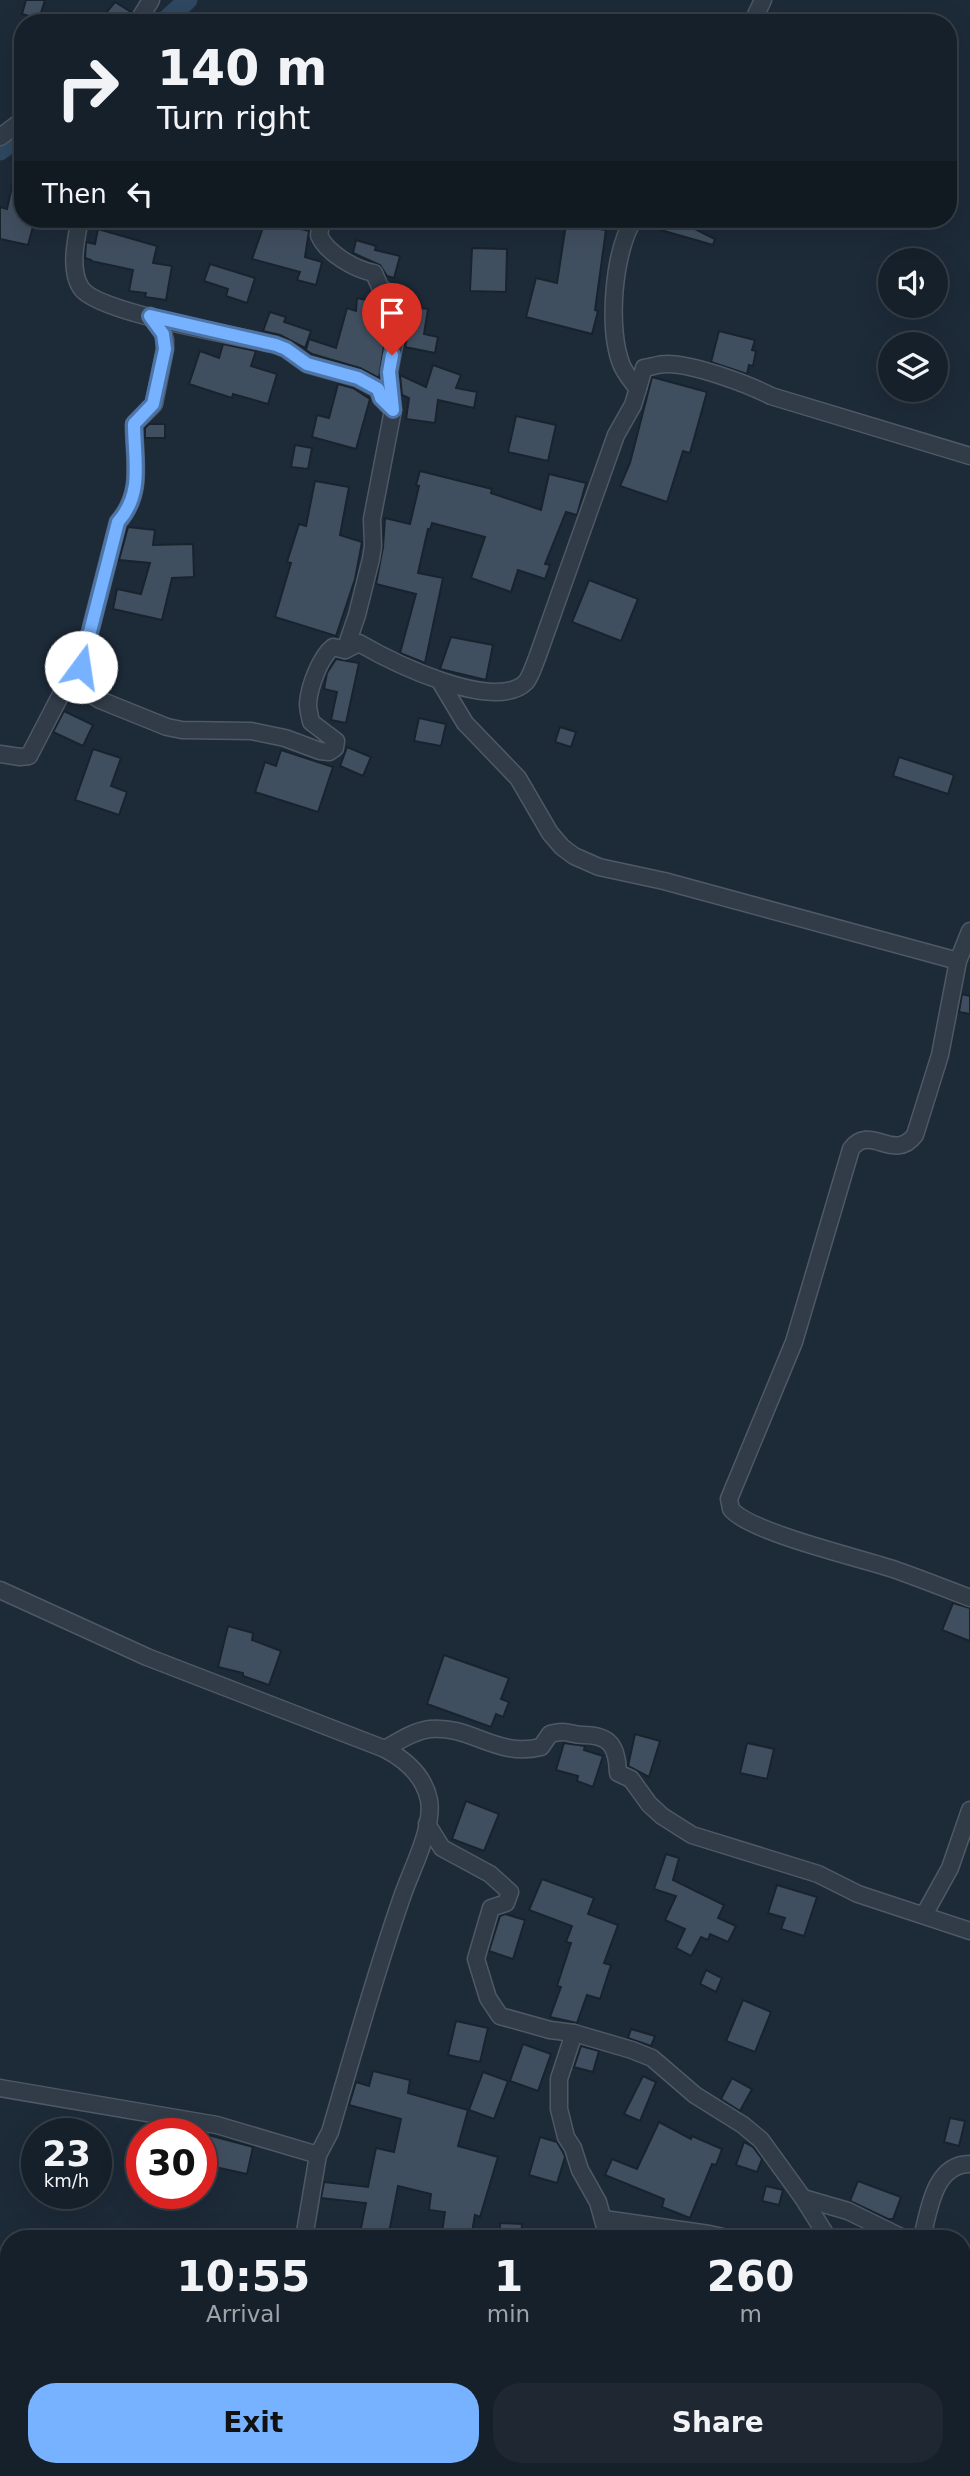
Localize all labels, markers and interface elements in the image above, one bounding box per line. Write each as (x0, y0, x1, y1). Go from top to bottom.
text: 140 m (157, 40, 327, 97)
icon: right (42, 42, 133, 133)
text: Turn right (157, 99, 310, 137)
icon: left (121, 175, 159, 213)
text: Then (42, 179, 107, 209)
map controls (878, 248, 948, 402)
button: sound (878, 248, 948, 318)
pin (362, 283, 422, 355)
icon: arrive (373, 294, 411, 332)
button: layers (878, 332, 948, 402)
position arrow (44, 630, 118, 704)
speed limit sign: 30 (126, 2118, 217, 2209)
text: 23 (42, 2134, 91, 2174)
text: km/h (44, 2170, 89, 2191)
text: 10:55 (177, 2252, 310, 2301)
text: 1 (494, 2252, 523, 2301)
text: 260 (707, 2252, 794, 2301)
text: Arrival (206, 2301, 281, 2327)
text: min (487, 2301, 530, 2327)
text: m (739, 2301, 762, 2327)
button: Exit (28, 2383, 479, 2463)
button: Share (493, 2383, 943, 2463)

